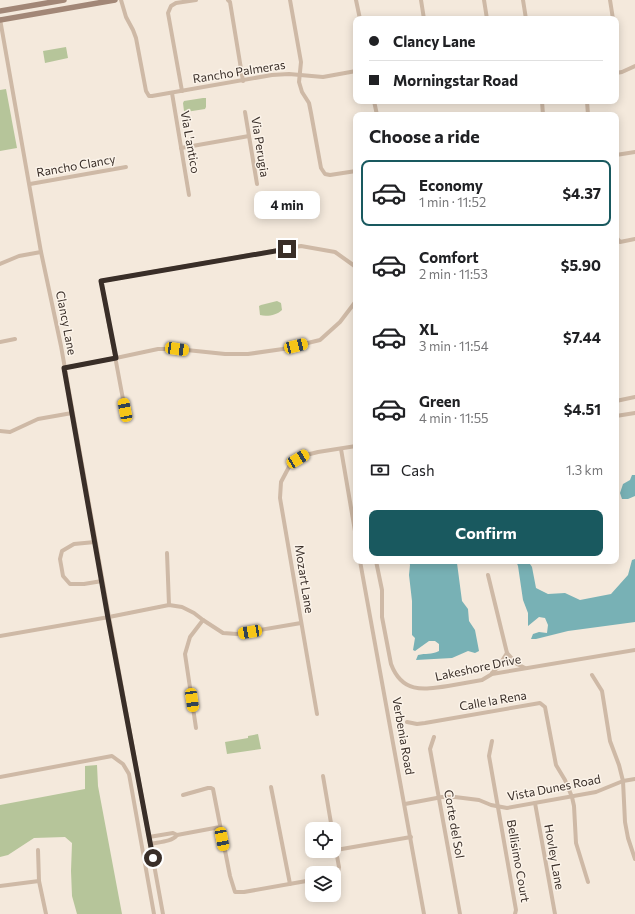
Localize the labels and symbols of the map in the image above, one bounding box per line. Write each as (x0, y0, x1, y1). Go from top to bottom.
street label: Rancho Palmeras (192, 57, 286, 85)
street label: Via L'antico (179, 109, 203, 174)
street label: Via Perugia (249, 116, 273, 178)
street label: Rancho Clancy (35, 151, 116, 179)
callout: 4 min (254, 191, 320, 219)
route end (278, 240, 296, 258)
street label: Clancy Lane (54, 289, 80, 356)
car (283, 337, 309, 355)
car (164, 341, 190, 357)
car (117, 397, 133, 423)
car (285, 448, 311, 470)
street label: Mozart Lane (293, 544, 317, 614)
car (237, 624, 263, 640)
street label: Lakeshore Drive (434, 651, 522, 683)
car (184, 687, 200, 713)
street label: Calle la Rena (458, 687, 528, 713)
street label: Verbenia Road (390, 696, 418, 776)
street label: Vista Dunes Road (506, 771, 602, 803)
street label: Corte del Sol (442, 788, 468, 859)
street label: Bellisimo Court (505, 818, 533, 903)
street label: Hovley Lane (542, 823, 568, 891)
car (214, 826, 230, 852)
route start (144, 849, 162, 867)

